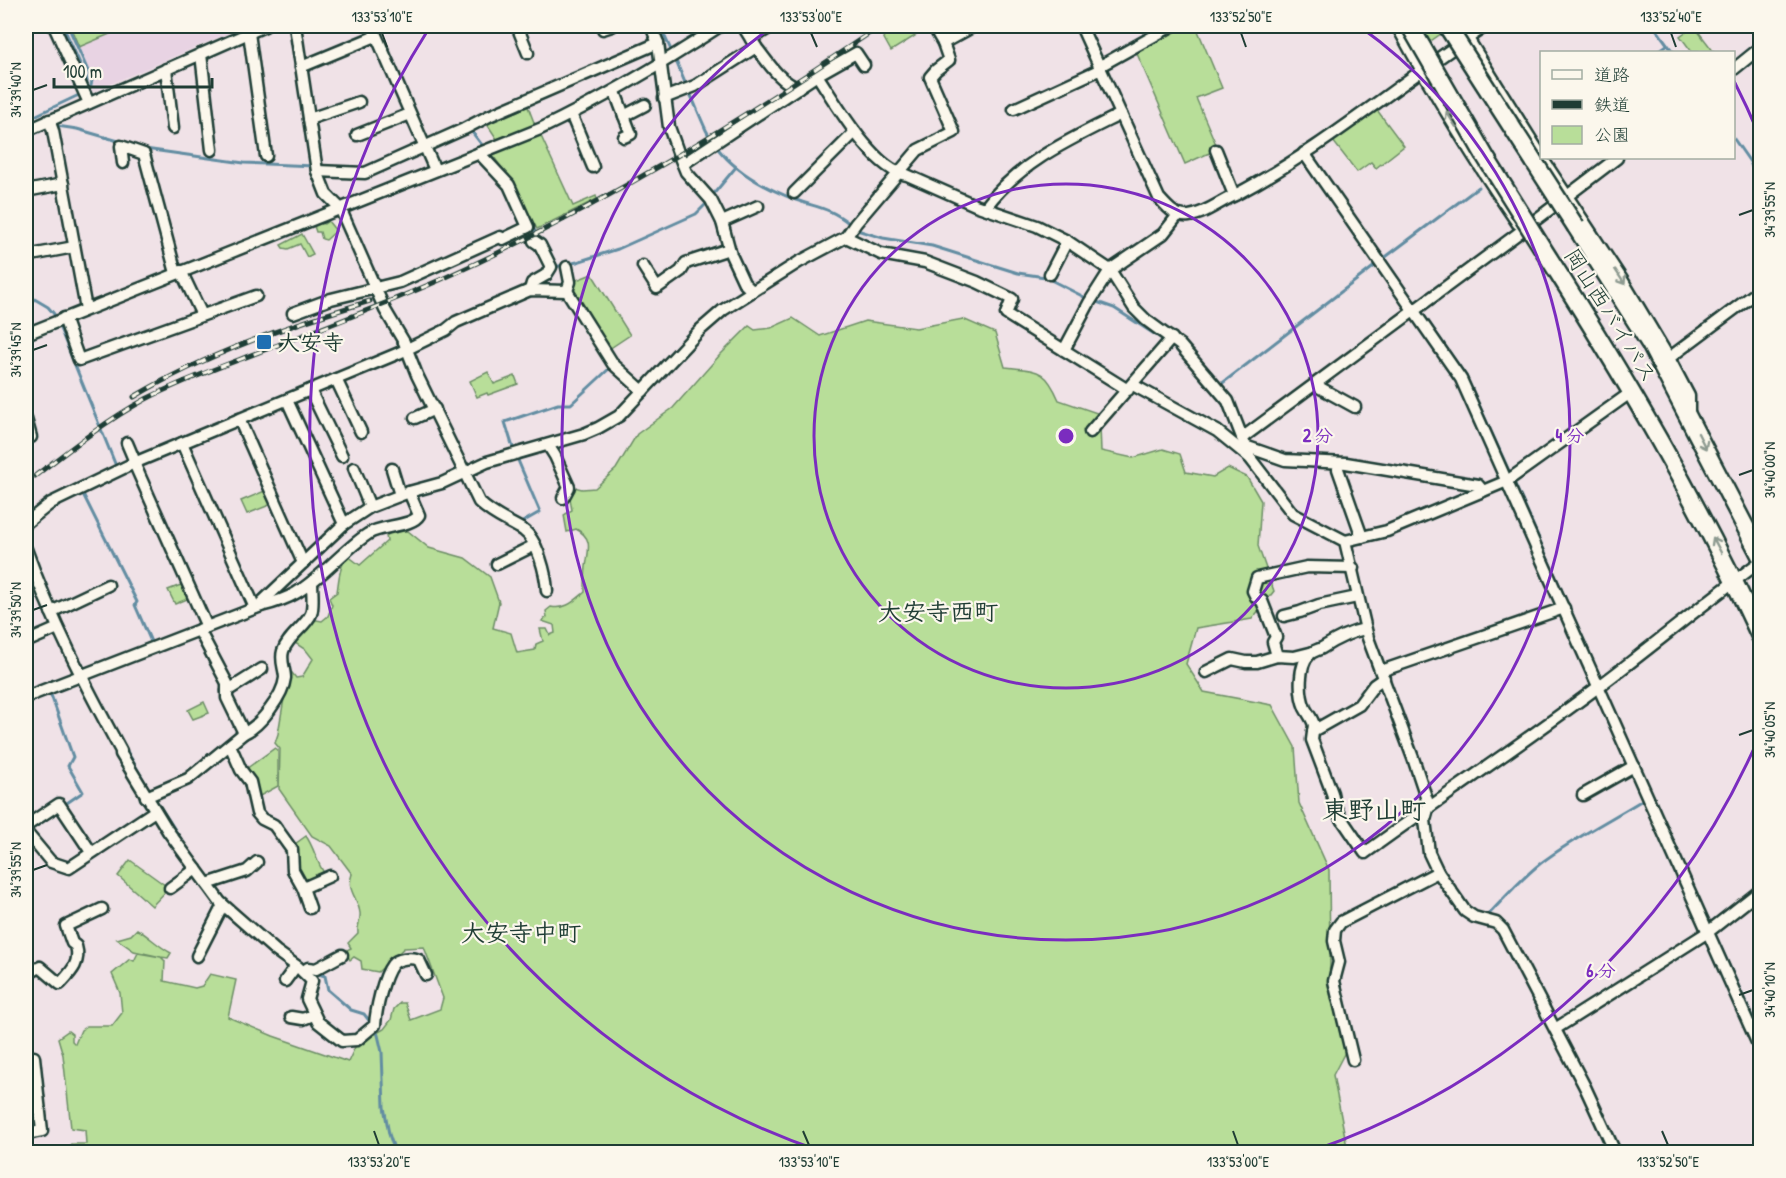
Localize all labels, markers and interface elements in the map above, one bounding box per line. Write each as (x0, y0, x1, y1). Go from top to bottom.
text: 133°53'10"E (351, 6, 413, 27)
text: 133°53'00"E (780, 6, 843, 27)
text: 133°52'50"E (1210, 6, 1273, 27)
text: 133°52'40"E (1640, 6, 1702, 27)
scale bar (54, 51, 212, 89)
legend (1540, 51, 1735, 159)
text: 100 m (63, 59, 102, 84)
text: 34°39'40"N (5, 62, 26, 118)
text: 道路 (1594, 62, 1630, 87)
text: 鉄道 (1594, 92, 1630, 117)
one-way arrow (1445, 111, 1457, 128)
text: 公園 (1594, 122, 1630, 147)
text: 34°39'55"N (1759, 182, 1780, 238)
street label: 岡山西バイパス (1558, 242, 1664, 388)
one-way arrow (1614, 268, 1626, 285)
text: 34°39'45"N (5, 322, 26, 378)
place label: 大安寺 (278, 327, 344, 357)
marker: 大安寺 (255, 333, 273, 351)
text: 2 分 (1303, 423, 1333, 448)
text: 4 分 (1556, 423, 1584, 448)
centre of rings (1056, 426, 1076, 446)
one-way arrow (1696, 431, 1708, 449)
text: 34°40'00"N (1759, 442, 1780, 498)
one-way arrow (1711, 537, 1722, 555)
text: 34°39'50"N (5, 582, 26, 638)
district label: 大安寺西町 (878, 595, 998, 627)
text: 34°40'05"N (1759, 702, 1780, 758)
district label: 東野山町 (1322, 792, 1426, 827)
text: 34°39'55"N (5, 842, 26, 898)
district label: 大安寺中町 (461, 916, 581, 948)
text: 6 分 (1586, 958, 1616, 983)
text: 34°40'10"N (1759, 962, 1780, 1018)
text: 133°53'20"E (348, 1151, 411, 1172)
text: 133°53'10"E (778, 1151, 840, 1172)
text: 133°53'00"E (1207, 1151, 1270, 1172)
text: 133°52'50"E (1637, 1151, 1700, 1172)

